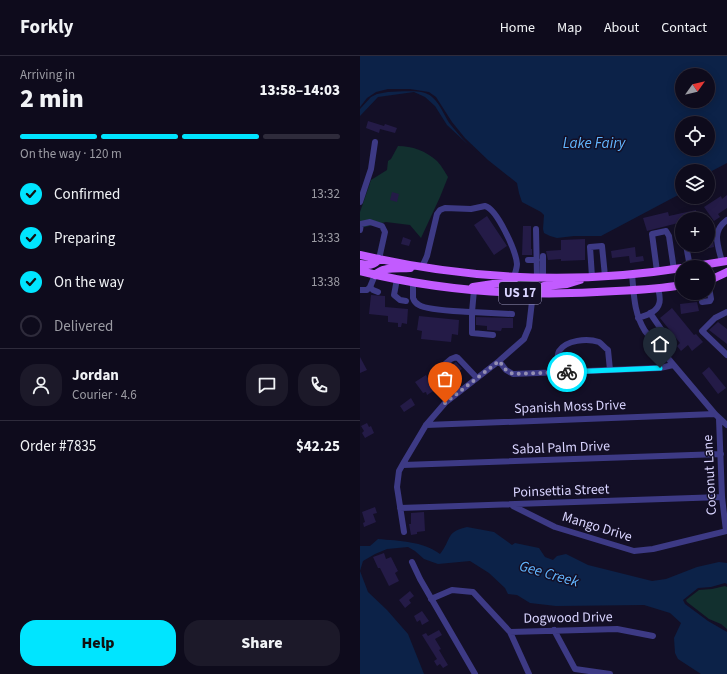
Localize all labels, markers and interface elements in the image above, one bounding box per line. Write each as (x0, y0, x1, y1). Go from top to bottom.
text: Forkly (20, 14, 73, 41)
text: Home (500, 18, 535, 38)
text: Map (557, 18, 582, 38)
text: About (604, 18, 639, 38)
text: Contact (661, 18, 707, 38)
text: Arriving in (20, 66, 75, 84)
north arrow (675, 68, 715, 108)
map controls (675, 68, 715, 300)
text: 2 min (20, 80, 84, 117)
text: 13:58–14:03 (259, 80, 340, 101)
button: locate (675, 116, 715, 156)
water label: Lake Fairy (563, 133, 626, 154)
text: On the way · 120 m (20, 145, 122, 163)
button: layers (675, 164, 715, 204)
icon: check (20, 183, 42, 205)
text: Confirmed (54, 184, 120, 205)
text: 13:32 (311, 185, 340, 203)
button: + (675, 212, 715, 252)
icon: check (20, 227, 42, 249)
text: Preparing (54, 228, 115, 249)
text: 13:33 (311, 229, 340, 247)
button: − (675, 260, 715, 300)
icon: check (20, 271, 42, 293)
text: On the way (54, 272, 124, 293)
text: 13:38 (311, 273, 340, 291)
road number: US 17 (499, 282, 541, 304)
text: Delivered (54, 316, 113, 337)
pin (643, 327, 677, 368)
icon: home (649, 333, 671, 355)
courier (547, 352, 587, 392)
icon: bike (556, 361, 578, 383)
pin (428, 362, 462, 403)
button: person (20, 364, 62, 406)
button: chat (246, 364, 288, 406)
button: phone (298, 364, 340, 406)
text: Jordan (72, 365, 119, 386)
icon: bag (434, 368, 456, 390)
text: Courier · 4.6 (72, 386, 137, 404)
street label: Spanish Moss Drive (514, 395, 626, 419)
street label: Coconut Lane (698, 434, 722, 516)
text: Order #7835 (20, 436, 96, 457)
text: $42.25 (296, 436, 340, 457)
street label: Sabal Palm Drive (512, 436, 610, 460)
street label: Poinsettia Street (512, 479, 610, 503)
street label: Mango Drive (559, 507, 635, 547)
water label: Gee Creek (517, 555, 582, 593)
street label: Dogwood Drive (523, 607, 613, 629)
button: Help (20, 620, 176, 666)
button: Share (184, 620, 340, 666)

